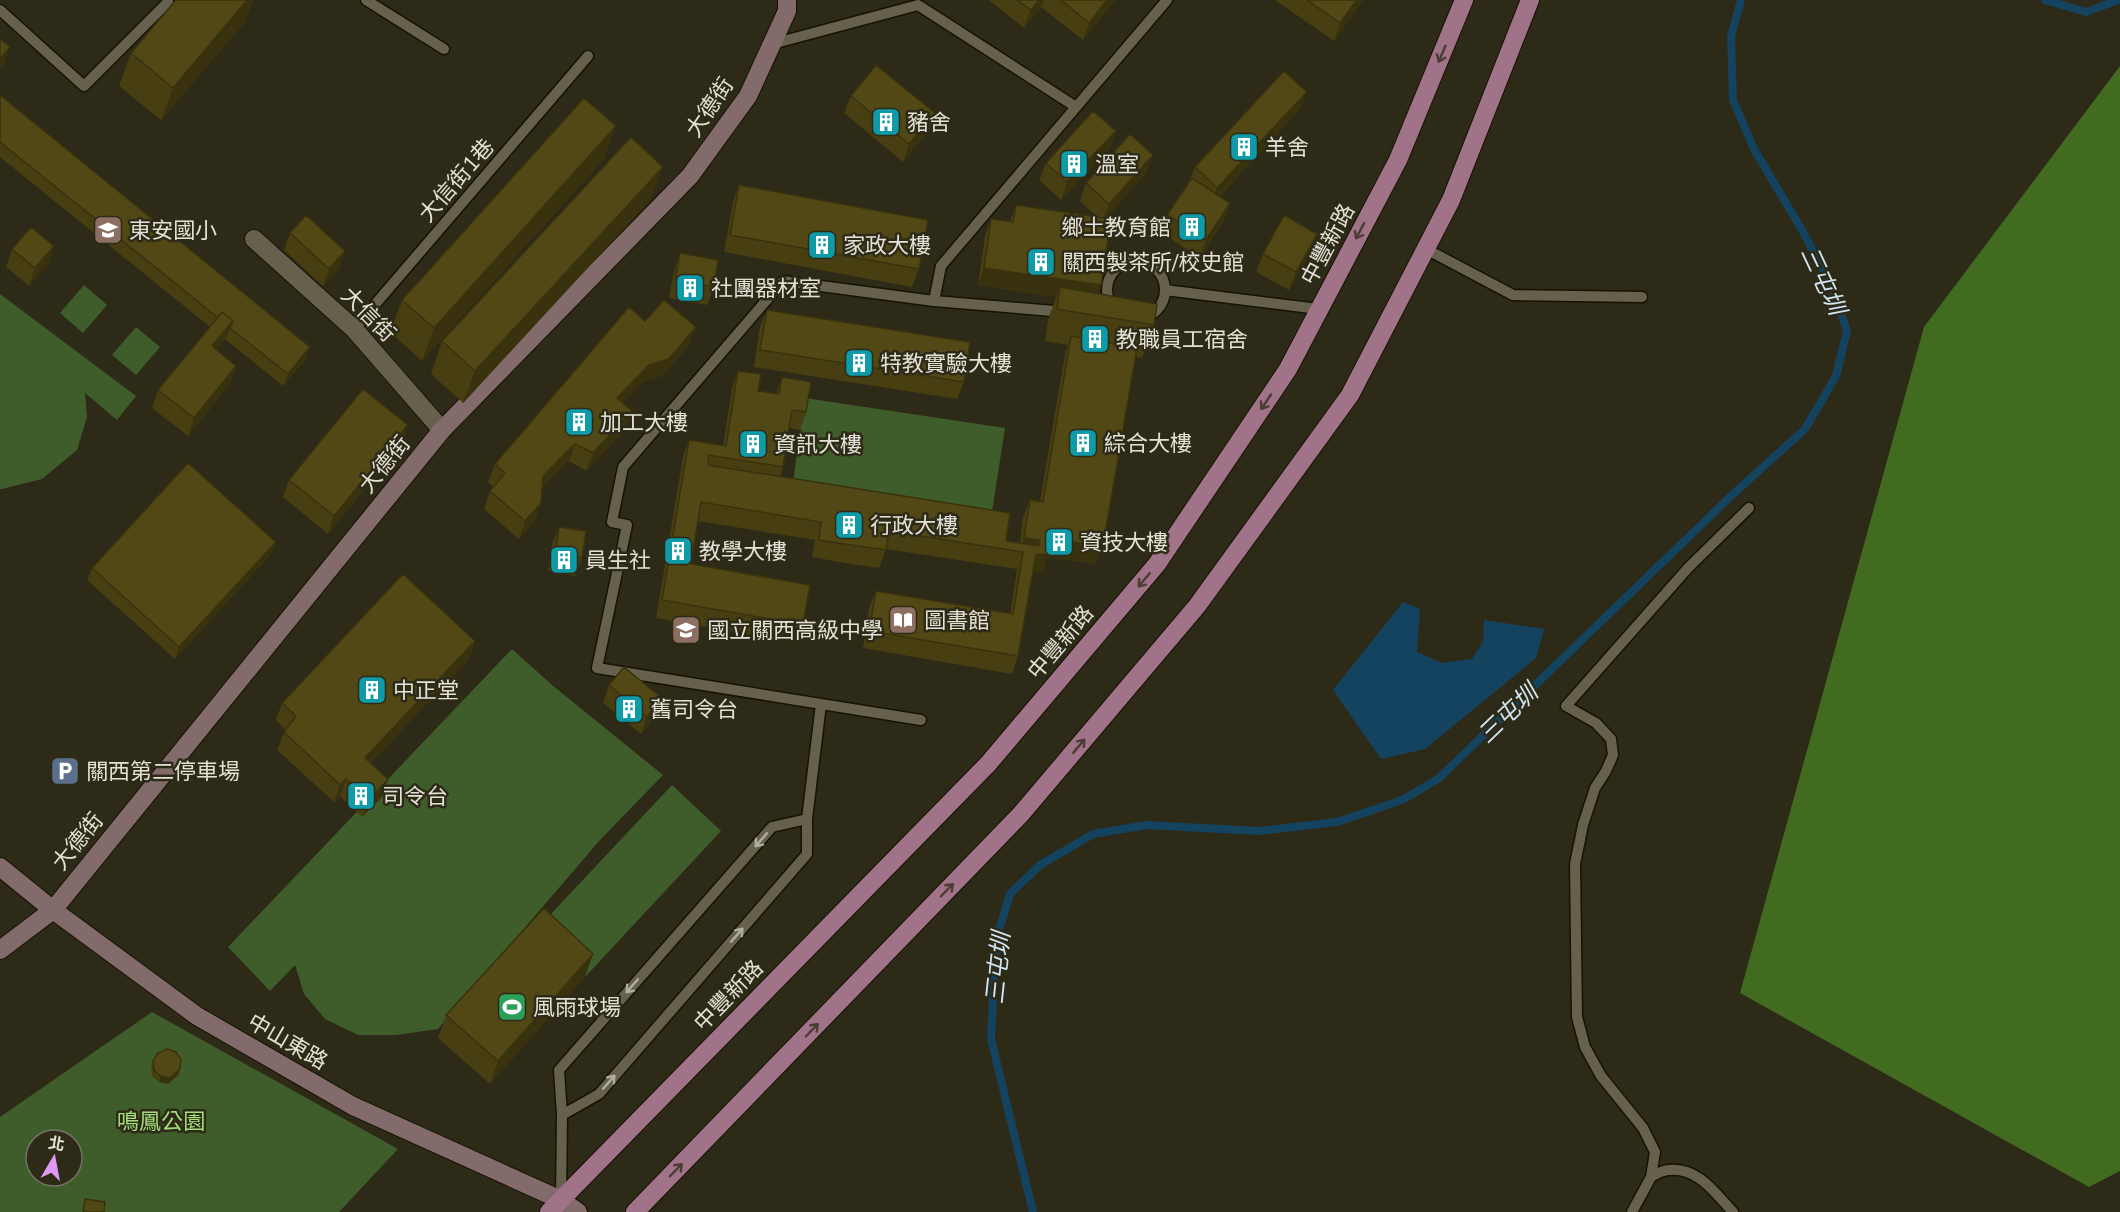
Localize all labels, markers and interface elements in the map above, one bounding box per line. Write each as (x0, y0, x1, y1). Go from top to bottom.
one-way arrow (1436, 44, 1447, 63)
street label: 大德街 (679, 72, 739, 142)
building icon: 豬舍 (870, 106, 902, 138)
place label: 豬舍 (907, 108, 951, 136)
building icon: 羊舍 (1228, 131, 1260, 163)
street label: 大信街1巷 (412, 133, 500, 227)
place label: 羊舍 (1265, 133, 1309, 161)
building icon: 溫室 (1058, 148, 1090, 180)
place label: 溫室 (1095, 150, 1139, 178)
street label: 中豐新路 (1294, 199, 1360, 289)
building icon: 鄉土教育館 (1176, 211, 1208, 243)
place label: 鄉土教育館 (1061, 213, 1171, 241)
school or university icon: 東安國小 (92, 214, 124, 246)
place label: 東安國小 (129, 216, 217, 244)
one-way arrow (1354, 222, 1366, 239)
building icon: 家政大樓 (806, 229, 838, 261)
place label: 家政大樓 (843, 231, 931, 259)
water label: 三屯圳 (1795, 241, 1854, 322)
building icon: 關西製茶所/校史館 (1025, 246, 1057, 278)
place label: 關西製茶所/校史館 (1062, 248, 1244, 276)
building icon: 社團器材室 (674, 272, 706, 304)
place label: 社團器材室 (711, 274, 821, 302)
street label: 大信街 (336, 281, 402, 347)
building icon: 教職員工宿舍 (1079, 323, 1111, 355)
place label: 教職員工宿舍 (1116, 325, 1248, 353)
building icon: 特教實驗大樓 (843, 347, 875, 379)
place label: 特教實驗大樓 (880, 349, 1012, 377)
one-way arrow (1260, 393, 1272, 409)
building icon: 加工大樓 (563, 406, 595, 438)
place label: 加工大樓 (600, 408, 688, 436)
building icon: 綜合大樓 (1067, 427, 1099, 459)
building icon: 資訊大樓 (737, 428, 769, 460)
place label: 綜合大樓 (1104, 429, 1192, 457)
street label: 大德街 (352, 430, 416, 498)
place label: 資訊大樓 (774, 430, 862, 458)
building icon: 行政大樓 (833, 509, 865, 541)
place label: 行政大樓 (870, 511, 958, 539)
building icon: 資技大樓 (1043, 526, 1075, 558)
place label: 資技大樓 (1080, 528, 1168, 556)
building icon: 教學大樓 (662, 535, 694, 567)
place label: 教學大樓 (699, 537, 787, 565)
building icon: 員生社 (548, 544, 580, 576)
place label: 員生社 (585, 546, 651, 574)
one-way arrow (1137, 572, 1151, 587)
street label: 中豐新路 (1021, 599, 1099, 685)
library icon: 圖書館 (887, 604, 919, 636)
place label: 圖書館 (924, 606, 990, 634)
school or university icon: 國立關西高級中學 (670, 614, 702, 646)
place label: 國立關西高級中學 (707, 616, 883, 644)
building icon: 中正堂 (356, 674, 388, 706)
water label: 三屯圳 (1471, 675, 1545, 749)
place label: 中正堂 (393, 676, 459, 704)
building icon: 舊司令台 (613, 693, 645, 725)
place label: 舊司令台 (650, 695, 738, 723)
one-way arrow (1072, 738, 1085, 754)
parking icon: 關西第二停車場 (49, 755, 81, 787)
place label: 關西第二停車場 (86, 757, 240, 785)
building icon: 司令台 (345, 780, 377, 812)
place label: 司令台 (382, 782, 448, 810)
street label: 大德街 (45, 807, 109, 875)
one-way arrow (754, 832, 768, 847)
one-way arrow (940, 882, 955, 897)
one-way arrow (730, 928, 744, 943)
water label: 三屯圳 (978, 928, 1016, 1005)
street label: 中豐新路 (687, 954, 769, 1036)
one-way arrow (625, 978, 639, 993)
sports icon: 風雨球場 (496, 991, 528, 1023)
place label: 風雨球場 (533, 993, 621, 1021)
street label: 中山東路 (243, 1007, 333, 1075)
one-way arrow (804, 1022, 819, 1037)
one-way arrow (602, 1075, 616, 1090)
park label: 鳴鳳公園 (117, 1107, 205, 1135)
north arrow (24, 1128, 84, 1188)
text: 北 (47, 1132, 66, 1154)
one-way arrow (669, 1163, 683, 1178)

